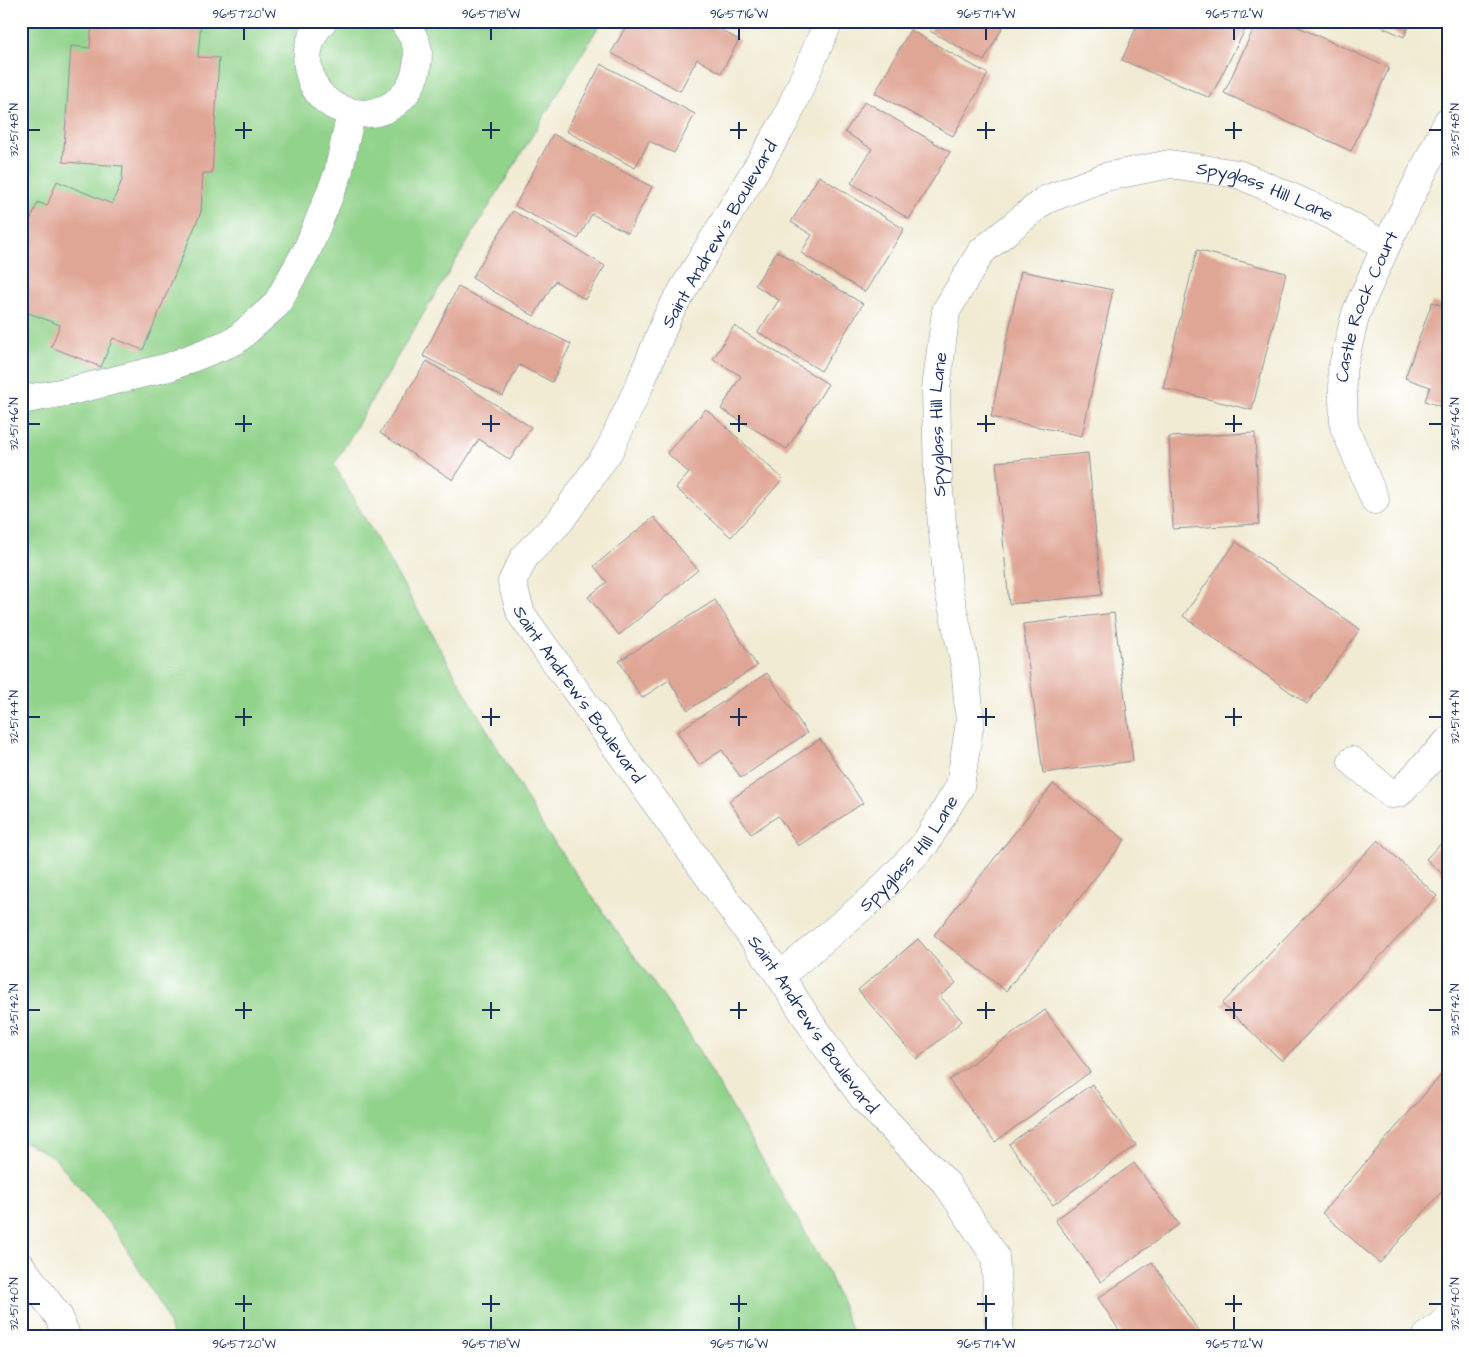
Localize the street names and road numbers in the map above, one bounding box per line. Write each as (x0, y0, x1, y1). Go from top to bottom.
street label: Saint Andrew's Boulevard (656, 136, 783, 332)
street label: Spyglass Hill Lane (1195, 156, 1338, 227)
street label: Castle Rock Court (1330, 226, 1405, 383)
street label: Spyglass Hill Lane (924, 350, 954, 498)
street label: Saint Andrew's Boulevard (506, 603, 650, 788)
street label: Spyglass Hill Lane (854, 790, 965, 918)
street label: Saint Andrew's Boulevard (742, 930, 884, 1119)

